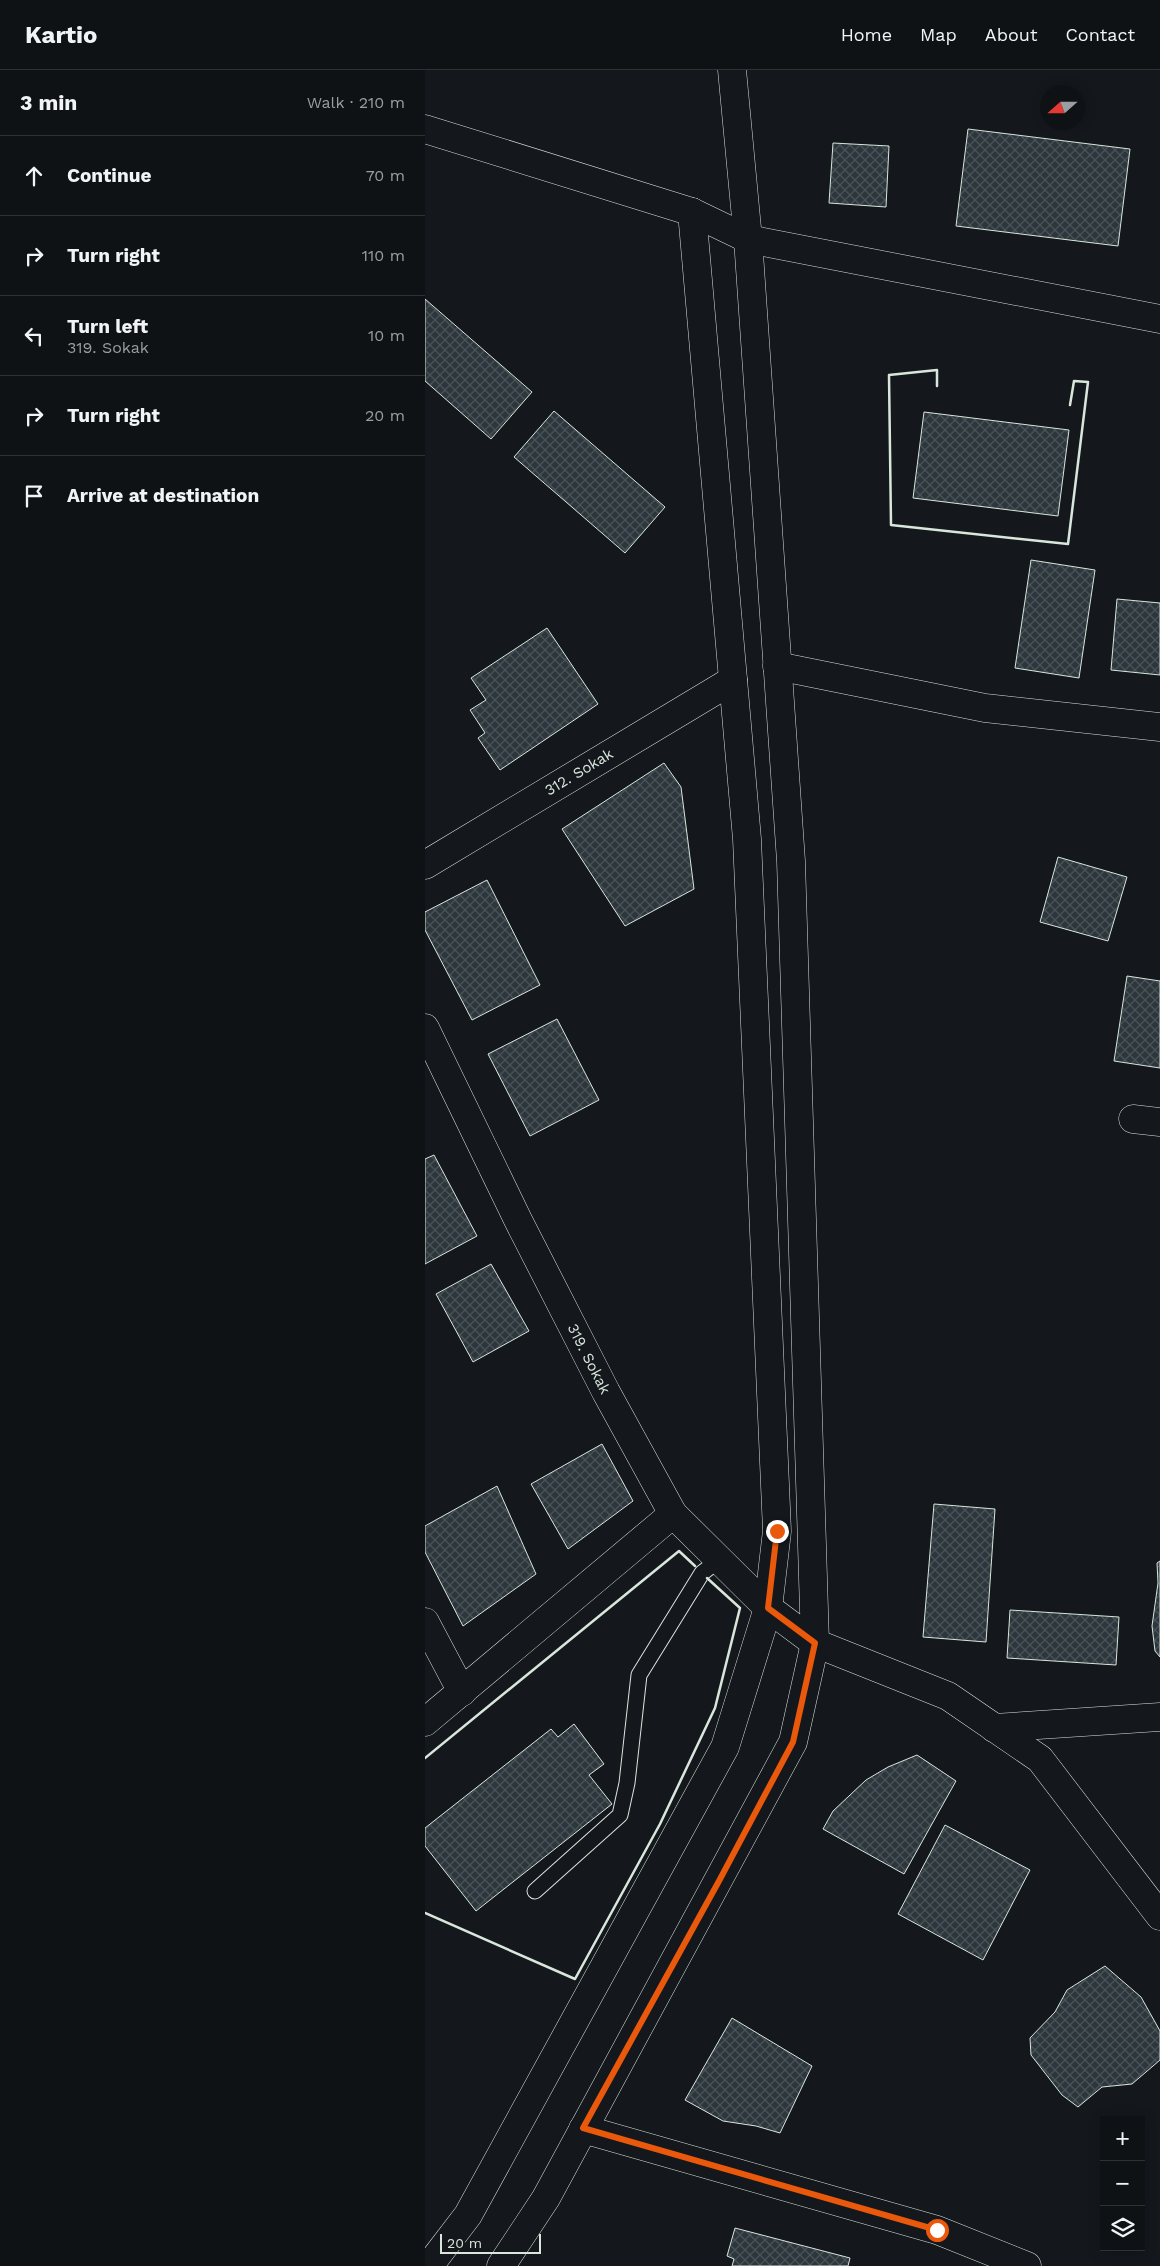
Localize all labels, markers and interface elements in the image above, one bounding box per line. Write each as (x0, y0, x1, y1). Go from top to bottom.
text: Kartio (25, 21, 97, 49)
text: Home (841, 24, 892, 45)
text: Map (920, 24, 957, 45)
text: About (985, 24, 1037, 45)
text: Contact (1065, 24, 1135, 45)
north arrow (1040, 85, 1085, 130)
text: 3 min (20, 90, 77, 115)
text: Walk · 210 m (307, 93, 405, 112)
icon: ahead (20, 162, 48, 190)
text: Continue (67, 164, 151, 187)
text: 70 m (366, 166, 405, 185)
icon: right (20, 242, 48, 270)
text: Turn right (67, 244, 160, 267)
text: 110 m (362, 246, 405, 265)
text: Turn left (67, 315, 148, 338)
icon: left (20, 322, 48, 350)
text: 10 m (368, 326, 405, 345)
text: 319. Sokak (67, 338, 149, 357)
icon: right (20, 402, 48, 430)
text: Turn right (67, 404, 160, 427)
text: 20 m (365, 406, 405, 425)
icon: arrive (20, 482, 48, 510)
text: Arrive at destination (67, 484, 259, 507)
street label: 312. Sokak (542, 744, 617, 799)
street label: 319. Sokak (564, 1321, 615, 1398)
route end (766, 1520, 789, 1543)
map controls (1100, 2116, 1145, 2251)
button: + (1100, 2116, 1145, 2161)
button: − (1100, 2161, 1145, 2206)
button: layers (1100, 2206, 1145, 2251)
route start (926, 2219, 949, 2242)
scale bar (440, 2231, 541, 2254)
text: 20 m (447, 2235, 482, 2251)

